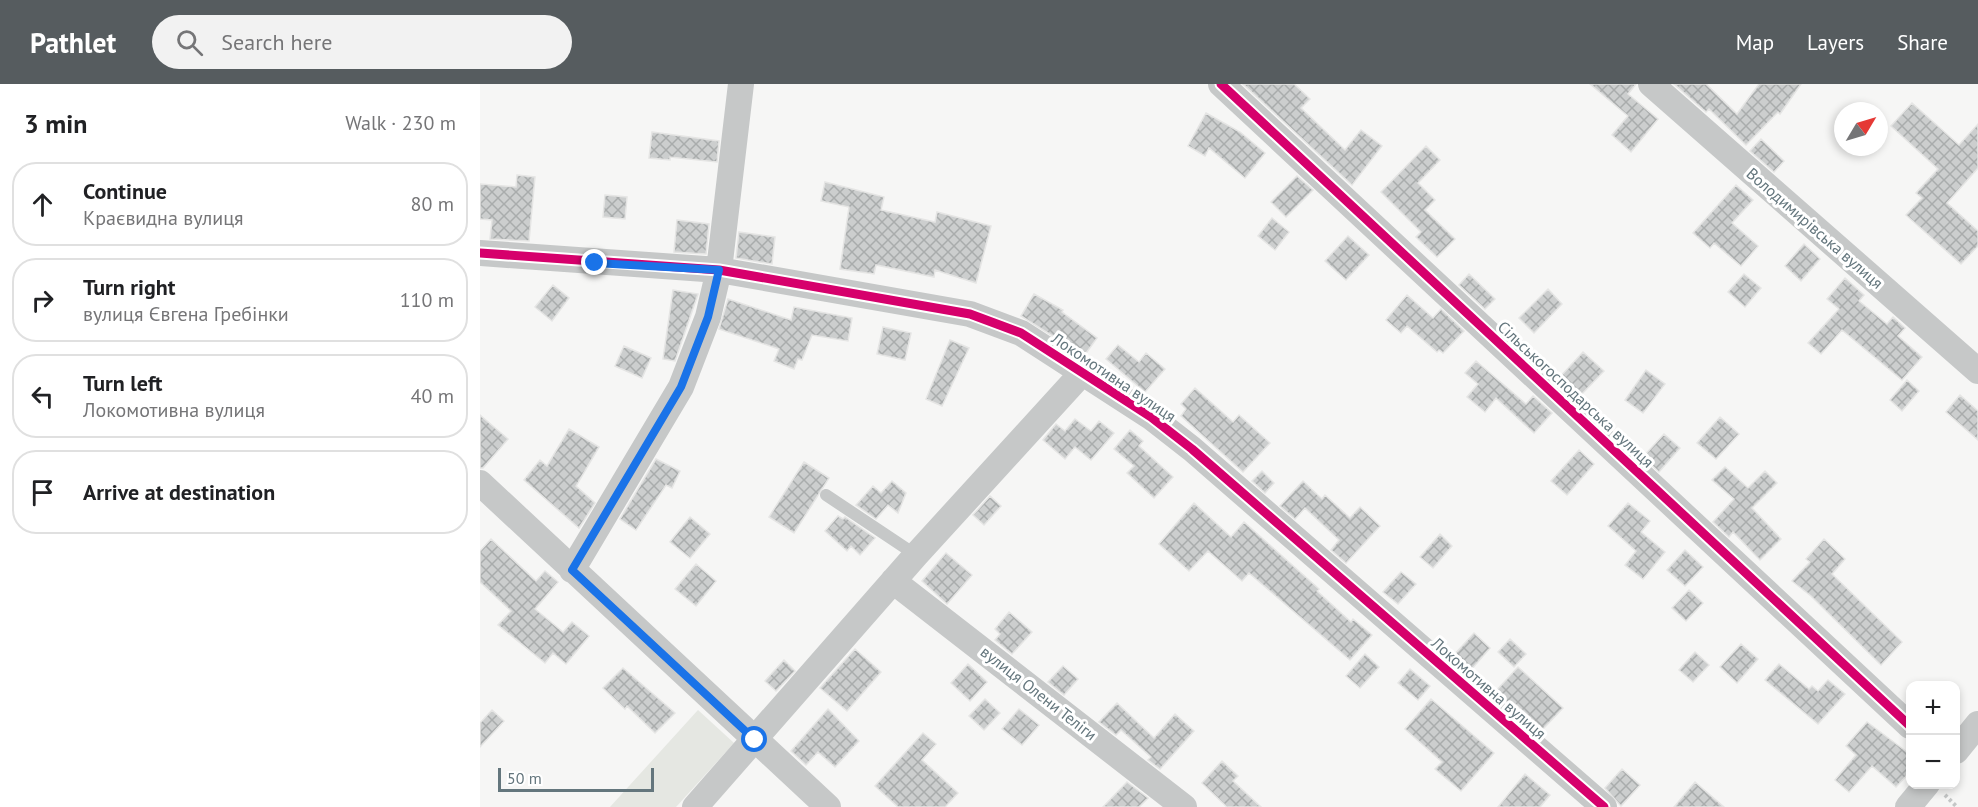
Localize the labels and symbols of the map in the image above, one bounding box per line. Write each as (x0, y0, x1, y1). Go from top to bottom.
north arrow (1834, 102, 1888, 156)
street label: Володимирівська вулиця (1743, 163, 1887, 293)
route end (581, 249, 607, 275)
street label: Сільськогосподарська вулиця (1494, 316, 1658, 472)
street label: Локомотивна вулиця (1047, 327, 1180, 426)
street label: Локомотивна вулиця (1427, 632, 1550, 743)
street label: вулиця Олени Теліги (977, 641, 1101, 745)
route start (741, 726, 767, 752)
scale bar (498, 765, 654, 792)

